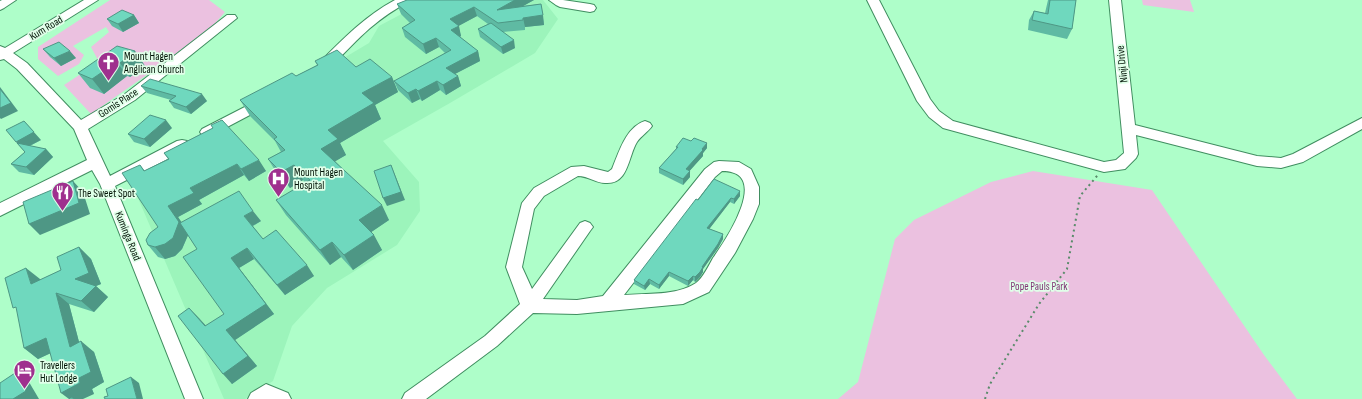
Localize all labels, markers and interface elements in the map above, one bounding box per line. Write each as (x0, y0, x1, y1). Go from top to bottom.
street label: Kum Road (27, 13, 65, 43)
street label: Ninji Drive (1114, 45, 1130, 83)
church icon: Mount Hagen Anglican Church (95, 49, 121, 82)
place label: Mount Hagen Anglican Church (123, 50, 184, 76)
street label: Gomis Place (96, 85, 140, 121)
hospital icon: Mount Hagen Hospital (266, 165, 292, 198)
place label: Mount Hagen Hospital (294, 166, 343, 192)
restaurant icon: The Sweet Spot (49, 180, 75, 213)
place label: The Sweet Spot (78, 187, 136, 200)
street label: Kuminga Road (112, 210, 144, 263)
park label: Pope Pauls Park (1010, 280, 1068, 293)
hotel icon: Travellers Hut Lodge (12, 358, 38, 391)
place label: Travellers Hut Lodge (40, 359, 77, 385)

